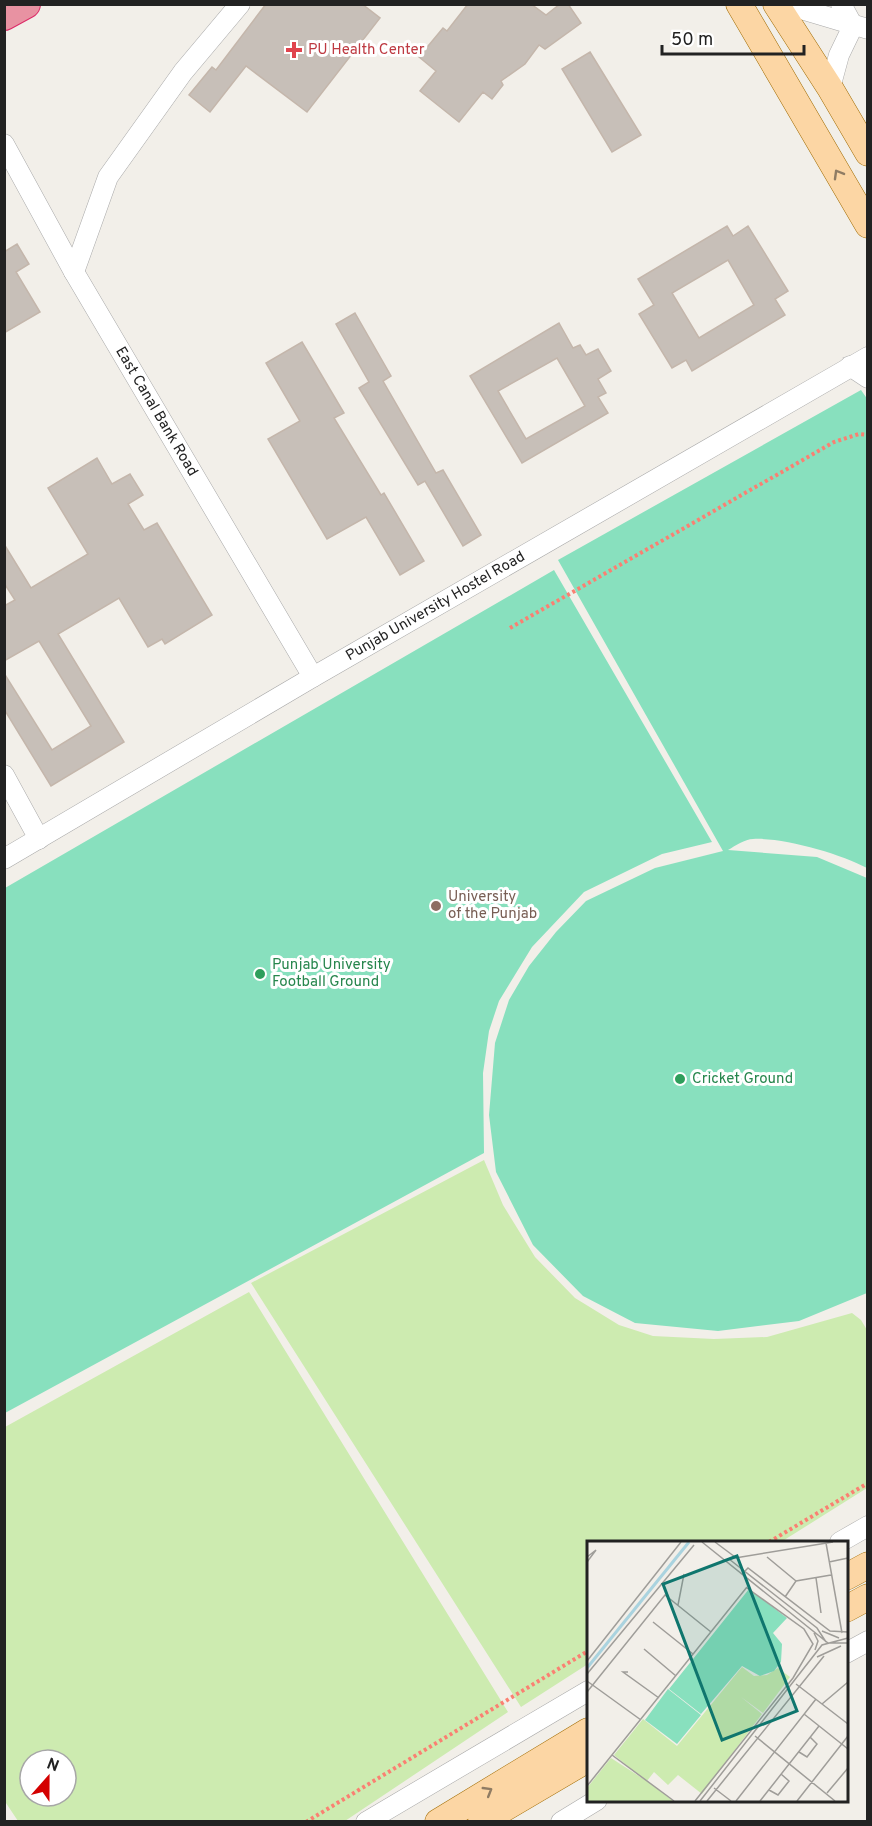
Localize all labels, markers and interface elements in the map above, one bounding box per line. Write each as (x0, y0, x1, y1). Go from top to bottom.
scale bar (662, 18, 804, 56)
text: 50 m (671, 29, 713, 52)
marker: PU Health Center (285, 41, 303, 59)
place label: PU Health Center (308, 41, 425, 60)
one-way arrow (834, 170, 845, 180)
street label: East Canal Bank Road (111, 343, 202, 480)
street label: Punjab University Hostel Road (342, 547, 528, 665)
place label: University of the Punjab (448, 888, 537, 924)
marker: University of the Punjab (429, 899, 443, 913)
place label: Punjab University Football Ground (272, 956, 391, 992)
marker: Punjab University Football Ground (253, 967, 267, 981)
place label: Cricket Ground (692, 1070, 793, 1089)
marker: Cricket Ground (673, 1072, 687, 1086)
inset map (587, 1541, 848, 1802)
north arrow (18, 1748, 78, 1808)
text: N (44, 1754, 62, 1777)
one-way arrow (482, 1787, 492, 1799)

